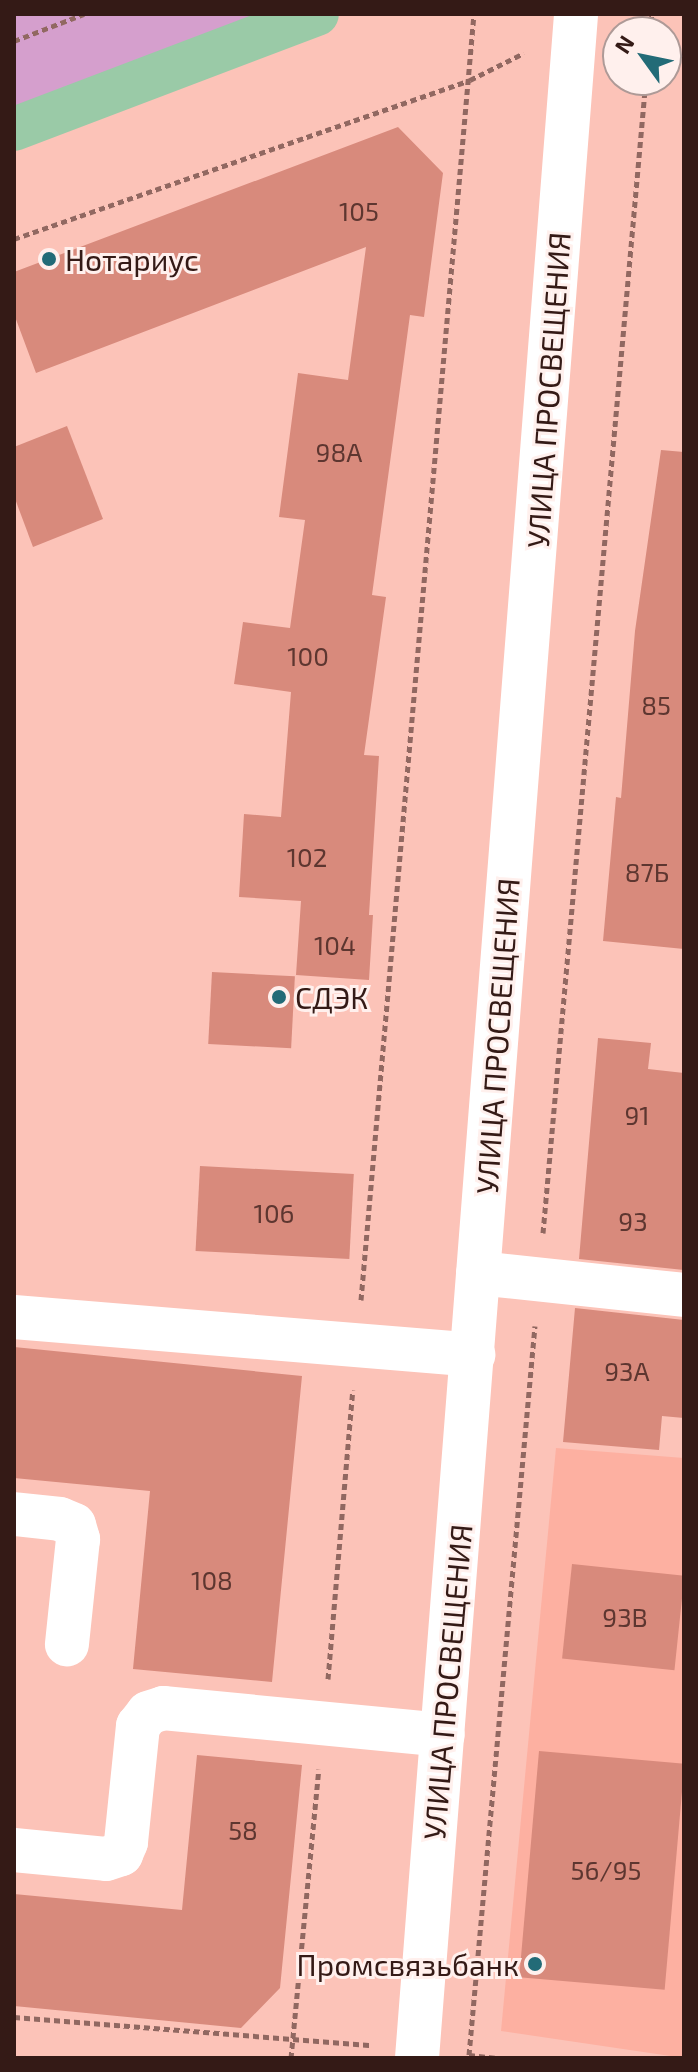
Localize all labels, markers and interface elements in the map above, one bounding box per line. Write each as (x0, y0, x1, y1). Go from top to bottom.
north arrow (602, 16, 682, 96)
text: N (608, 30, 639, 58)
house number: 105 (339, 195, 379, 227)
street label: УЛИЦА ПРОСВЕЩЕНИЯ (519, 231, 577, 549)
place label: Нотариус (65, 241, 199, 277)
marker: Нотариус (40, 250, 58, 268)
house number: 98А (316, 436, 362, 468)
house number: 100 (287, 640, 329, 672)
house number: 85 (641, 689, 671, 721)
house number: 102 (287, 841, 327, 873)
house number: 87Б (625, 856, 669, 888)
street label: УЛИЦА ПРОСВЕЩЕНИЯ (468, 877, 526, 1195)
house number: 104 (314, 929, 356, 961)
place label: СДЭК (295, 979, 368, 1015)
marker: СДЭК (270, 988, 288, 1006)
house number: 91 (624, 1099, 650, 1131)
house number: 106 (254, 1197, 294, 1229)
house number: 93 (618, 1205, 648, 1237)
house number: 93А (604, 1355, 650, 1387)
street label: УЛИЦА ПРОСВЕЩЕНИЯ (415, 1523, 479, 1841)
house number: 108 (191, 1564, 233, 1596)
house number: 93В (602, 1601, 648, 1633)
house number: 58 (228, 1814, 258, 1846)
house number: 56/95 (570, 1854, 642, 1886)
place label: Промсвязьбанк (297, 1946, 519, 1982)
marker: Промсвязьбанк (526, 1955, 544, 1973)

